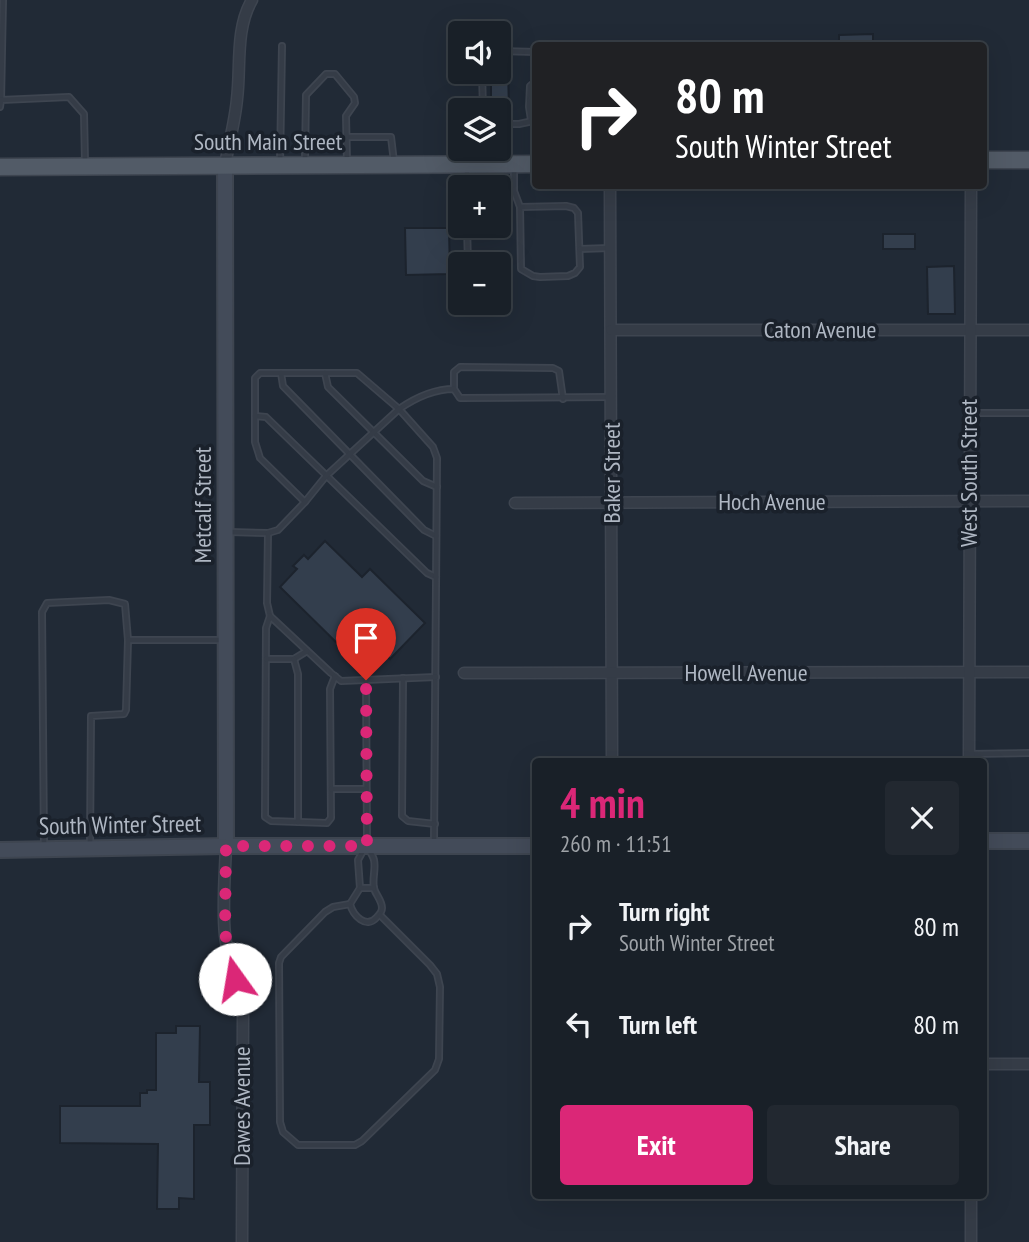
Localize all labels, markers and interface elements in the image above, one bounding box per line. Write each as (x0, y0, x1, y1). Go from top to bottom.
map controls (448, 21, 511, 315)
button: sound (448, 21, 511, 84)
text: 80 m (675, 63, 764, 127)
icon: right (560, 70, 651, 161)
button: layers (448, 98, 511, 161)
text: South Winter Street (675, 125, 892, 167)
street label: South Main Street (194, 126, 343, 157)
button: + (448, 175, 511, 238)
button: − (448, 252, 511, 315)
street label: Caton Avenue (764, 314, 876, 345)
street label: West South Street (953, 399, 984, 547)
street label: Baker Street (596, 422, 627, 524)
street label: Metcalf Street (187, 446, 218, 563)
street label: Hoch Avenue (718, 486, 826, 517)
pin (336, 608, 396, 680)
icon: arrive (347, 619, 385, 657)
street label: Howell Avenue (684, 657, 808, 688)
text: 4 min (560, 775, 645, 830)
button: close (885, 781, 959, 855)
street label: South Winter Street (38, 808, 202, 841)
text: 260 m · 11:51 (560, 829, 672, 858)
text: Turn right (619, 895, 710, 928)
icon: right (560, 907, 598, 945)
text: 80 m (913, 910, 959, 943)
text: South Winter Street (619, 928, 775, 957)
position arrow (198, 942, 272, 1016)
icon: left (560, 1005, 598, 1043)
text: Turn left (619, 1008, 697, 1041)
text: 80 m (913, 1008, 959, 1041)
street label: Dawes Avenue (226, 1046, 257, 1166)
button: Exit (560, 1105, 753, 1185)
button: Share (767, 1105, 959, 1185)

